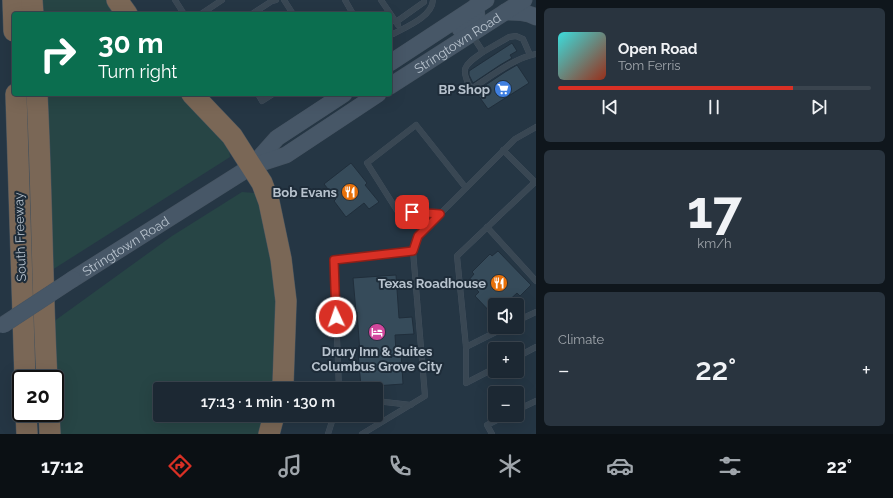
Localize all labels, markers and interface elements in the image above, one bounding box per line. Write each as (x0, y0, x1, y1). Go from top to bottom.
street label: Stringtown Road (411, 10, 503, 76)
text: 30 m (98, 27, 164, 60)
icon: right (32, 28, 84, 80)
text: Open Road (618, 40, 698, 58)
text: Tom Ferris (618, 58, 681, 73)
text: Turn right (98, 61, 177, 82)
supermarket icon: BP Shop (493, 79, 513, 99)
place label: BP Shop (438, 82, 490, 97)
icon: previous (599, 96, 621, 118)
icon: pause (703, 96, 725, 118)
icon: next (808, 96, 830, 118)
text: 17 (687, 179, 742, 240)
restaurant icon: Bob Evans (340, 182, 360, 202)
place label: Bob Evans (273, 185, 338, 200)
street label: South Freeway (11, 192, 29, 282)
pin (395, 195, 429, 229)
icon: arrive (401, 201, 423, 223)
street label: Stringtown Road (79, 213, 172, 279)
text: km/h (697, 236, 732, 251)
restaurant icon: Texas Roadhouse (489, 273, 509, 293)
place label: Texas Roadhouse (378, 276, 486, 291)
position arrow (315, 296, 357, 338)
map controls (488, 298, 524, 422)
button: sound (488, 298, 524, 334)
hotel icon: Drury Inn & Suites Columbus Grove City (367, 322, 387, 342)
text: Climate (558, 332, 604, 347)
button: + (488, 342, 524, 378)
place label: Drury Inn & Suites Columbus Grove City (311, 344, 443, 374)
text: 22° (695, 352, 736, 387)
text: − (558, 357, 570, 383)
text: + (862, 357, 871, 383)
speed limit sign: 20 (12, 370, 64, 422)
button: − (488, 386, 524, 422)
text: 17:13 · 1 min · 130 m (201, 393, 335, 411)
icon: directions (166, 452, 194, 480)
icon: music (276, 452, 304, 480)
icon: phone (386, 452, 414, 480)
icon: climate (496, 452, 524, 480)
icon: car (606, 452, 634, 480)
icon: filters (716, 452, 744, 480)
text: 17:12 (41, 456, 84, 477)
text: 22° (827, 456, 852, 477)

